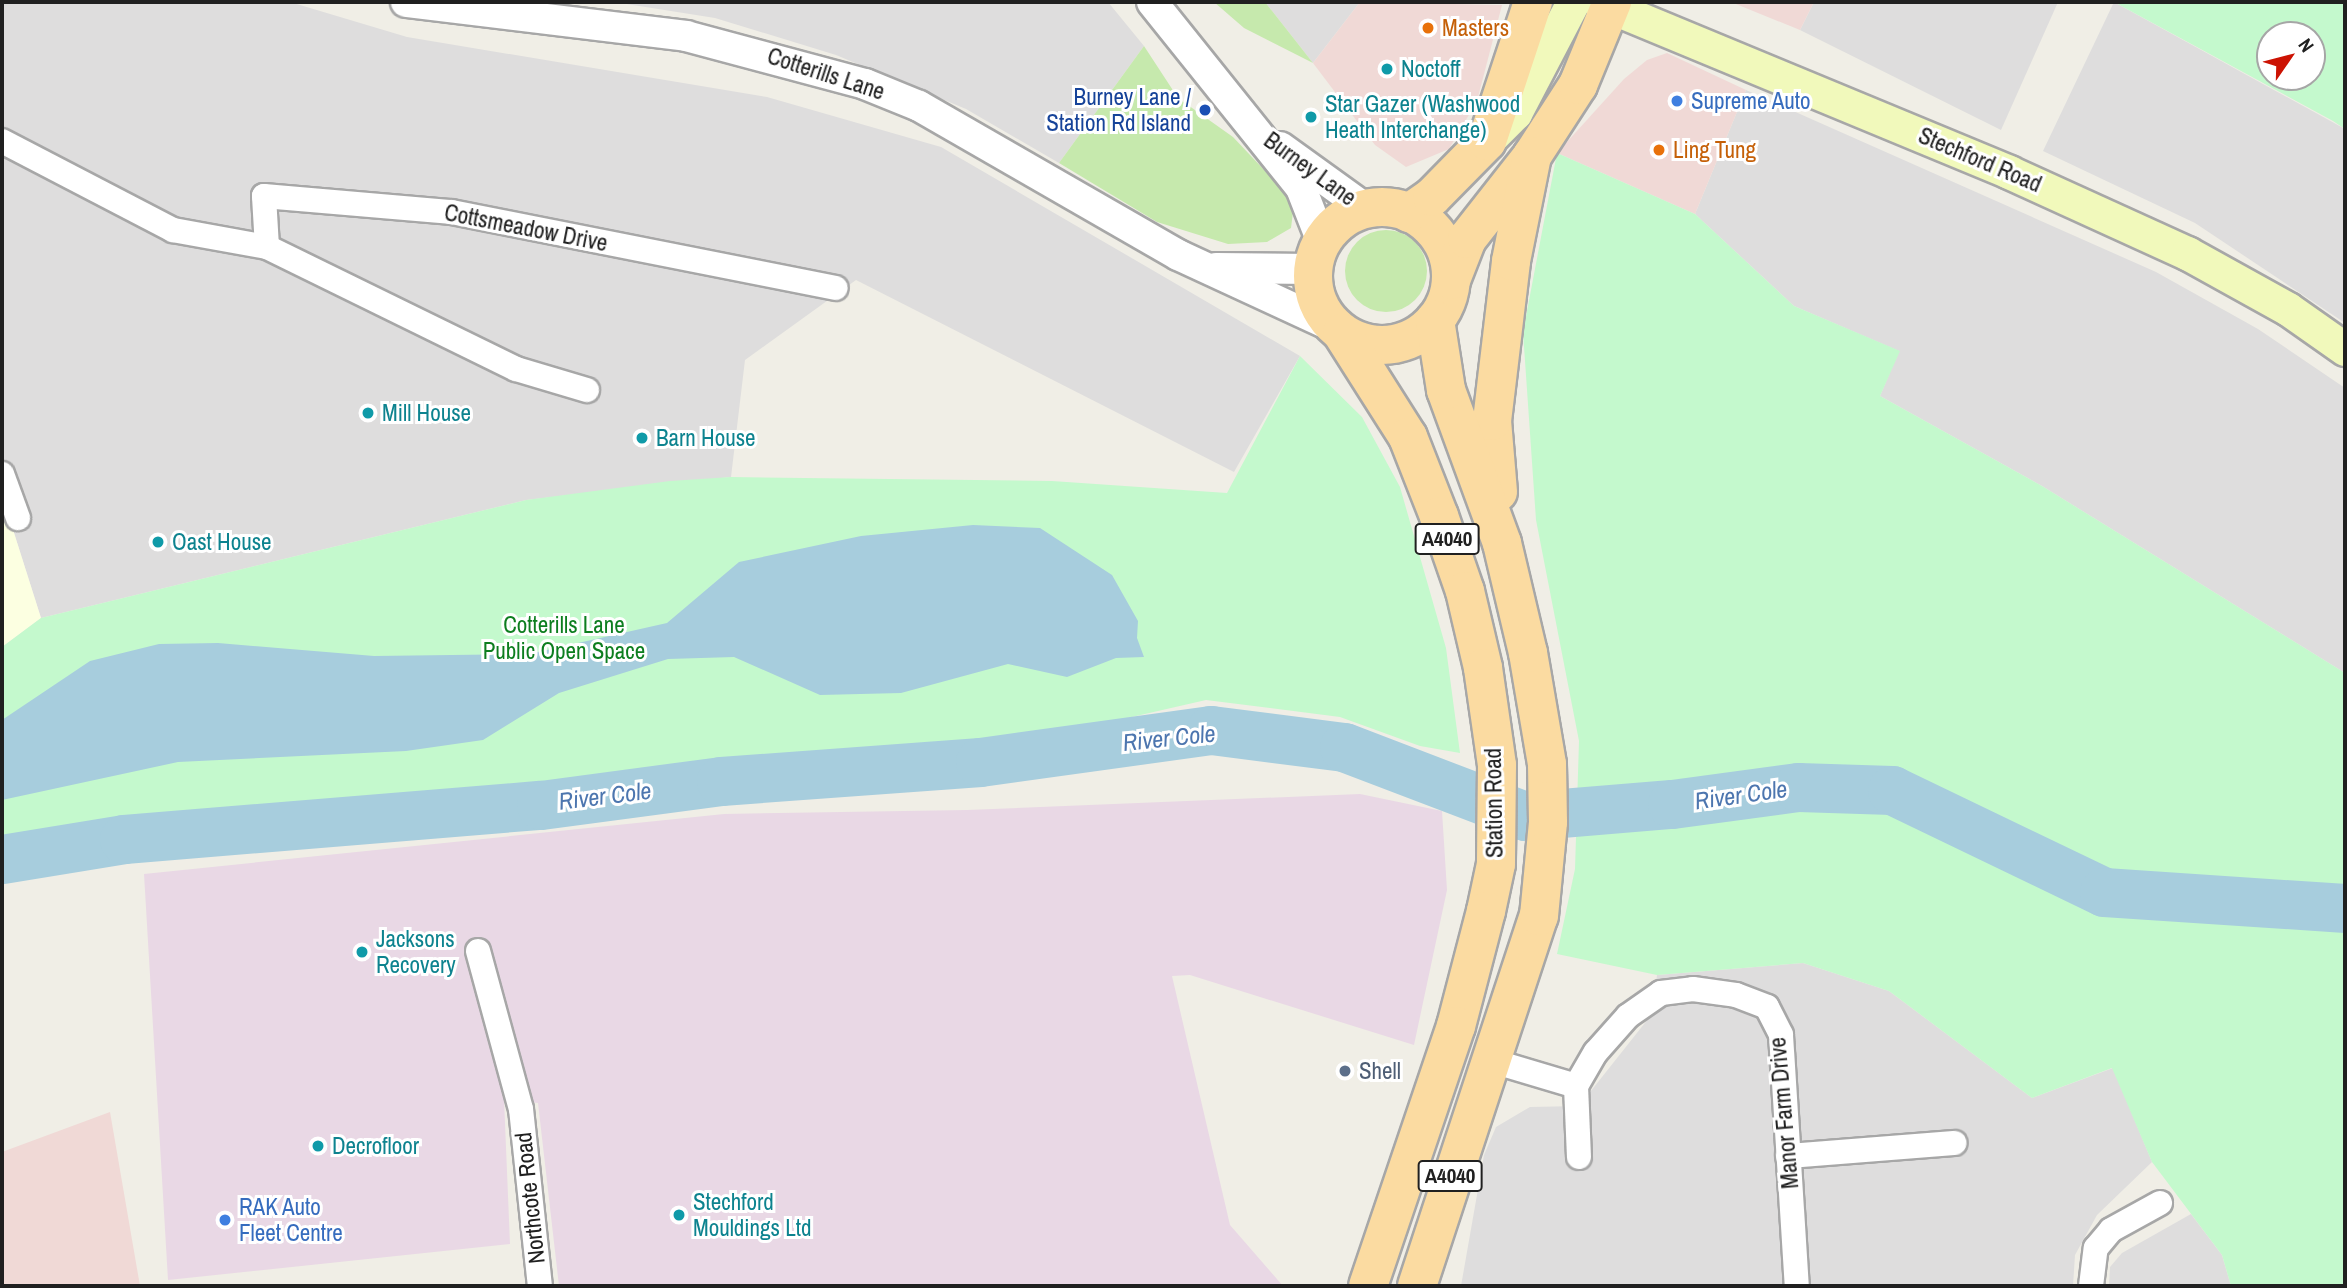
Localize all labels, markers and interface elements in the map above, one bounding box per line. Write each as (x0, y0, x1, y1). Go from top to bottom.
place label: Masters (1442, 14, 1509, 42)
marker: Masters (1420, 20, 1436, 36)
north arrow (2256, 21, 2326, 91)
text: N (2293, 33, 2320, 57)
street label: Cotterills Lane (764, 42, 888, 106)
place label: Noctoff (1401, 55, 1460, 83)
marker: Noctoff (1379, 61, 1395, 77)
place label: Burney Lane / Station Rd Island (1046, 83, 1191, 137)
place label: Supreme Auto (1691, 87, 1812, 115)
place label: Star Gazer (Washwood Heath Interchange) (1325, 90, 1520, 144)
marker: Supreme Auto (1669, 93, 1685, 109)
marker: Burney Lane / Station Rd Island (1197, 102, 1213, 118)
marker: Star Gazer (Washwood Heath Interchange) (1303, 109, 1319, 125)
street label: Stechford Road (1914, 122, 2046, 198)
street label: Burney Lane (1259, 126, 1361, 212)
place label: Ling Tung (1673, 136, 1756, 164)
marker: Ling Tung (1651, 142, 1667, 158)
street label: Cottsmeadow Drive (442, 199, 610, 257)
place label: Mill House (382, 399, 471, 427)
marker: Mill House (360, 405, 376, 421)
place label: Barn House (656, 424, 756, 452)
marker: Barn House (634, 430, 650, 446)
road number: A4040 (1414, 522, 1480, 556)
place label: Oast House (172, 528, 272, 556)
marker: Oast House (150, 534, 166, 550)
park label: Cotterills Lane Public Open Space (483, 611, 645, 665)
water label: River Cole (1121, 719, 1217, 757)
street label: Station Road (1479, 748, 1509, 858)
water label: River Cole (1693, 774, 1789, 816)
water label: River Cole (557, 776, 653, 816)
place label: Jacksons Recovery (376, 925, 456, 979)
marker: Jacksons Recovery (354, 944, 370, 960)
street label: Manor Farm Drive (1764, 1036, 1804, 1190)
place label: Shell (1359, 1057, 1401, 1085)
marker: Shell (1337, 1063, 1353, 1079)
street label: Northcote Road (509, 1131, 551, 1265)
place label: Decrofloor (332, 1132, 419, 1160)
marker: Decrofloor (310, 1138, 326, 1154)
road number: A4040 (1417, 1158, 1483, 1194)
place label: Stechford Mouldings Ltd (693, 1188, 811, 1242)
place label: RAK Auto Fleet Centre (239, 1193, 343, 1247)
marker: Stechford Mouldings Ltd (671, 1207, 687, 1223)
marker: RAK Auto Fleet Centre (217, 1212, 233, 1228)

